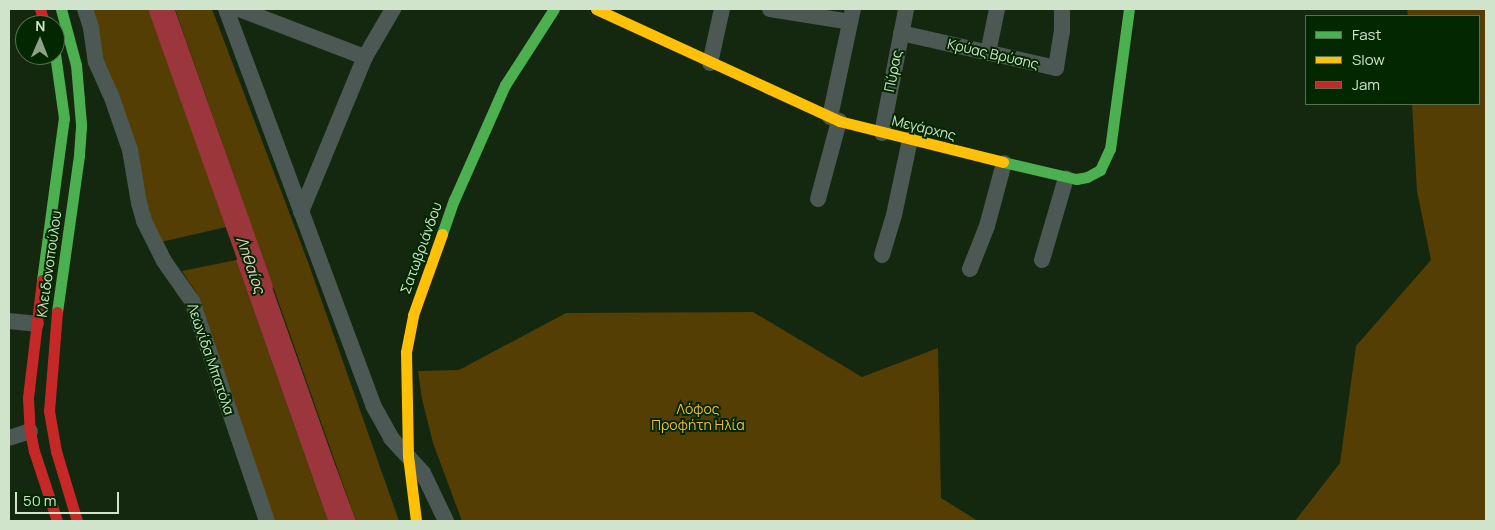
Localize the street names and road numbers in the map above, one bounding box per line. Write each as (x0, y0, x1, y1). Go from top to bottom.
street label: Κρύας Βρύσης (946, 35, 1040, 73)
street label: Πύρας (881, 49, 905, 93)
street label: Μεγάρχης (890, 112, 958, 144)
street label: Σατωβριάνδου (397, 200, 445, 296)
street label: Κλειδονοπούλου (33, 210, 65, 318)
street label: Λεωνίδα Μπατόλα (184, 301, 238, 417)

